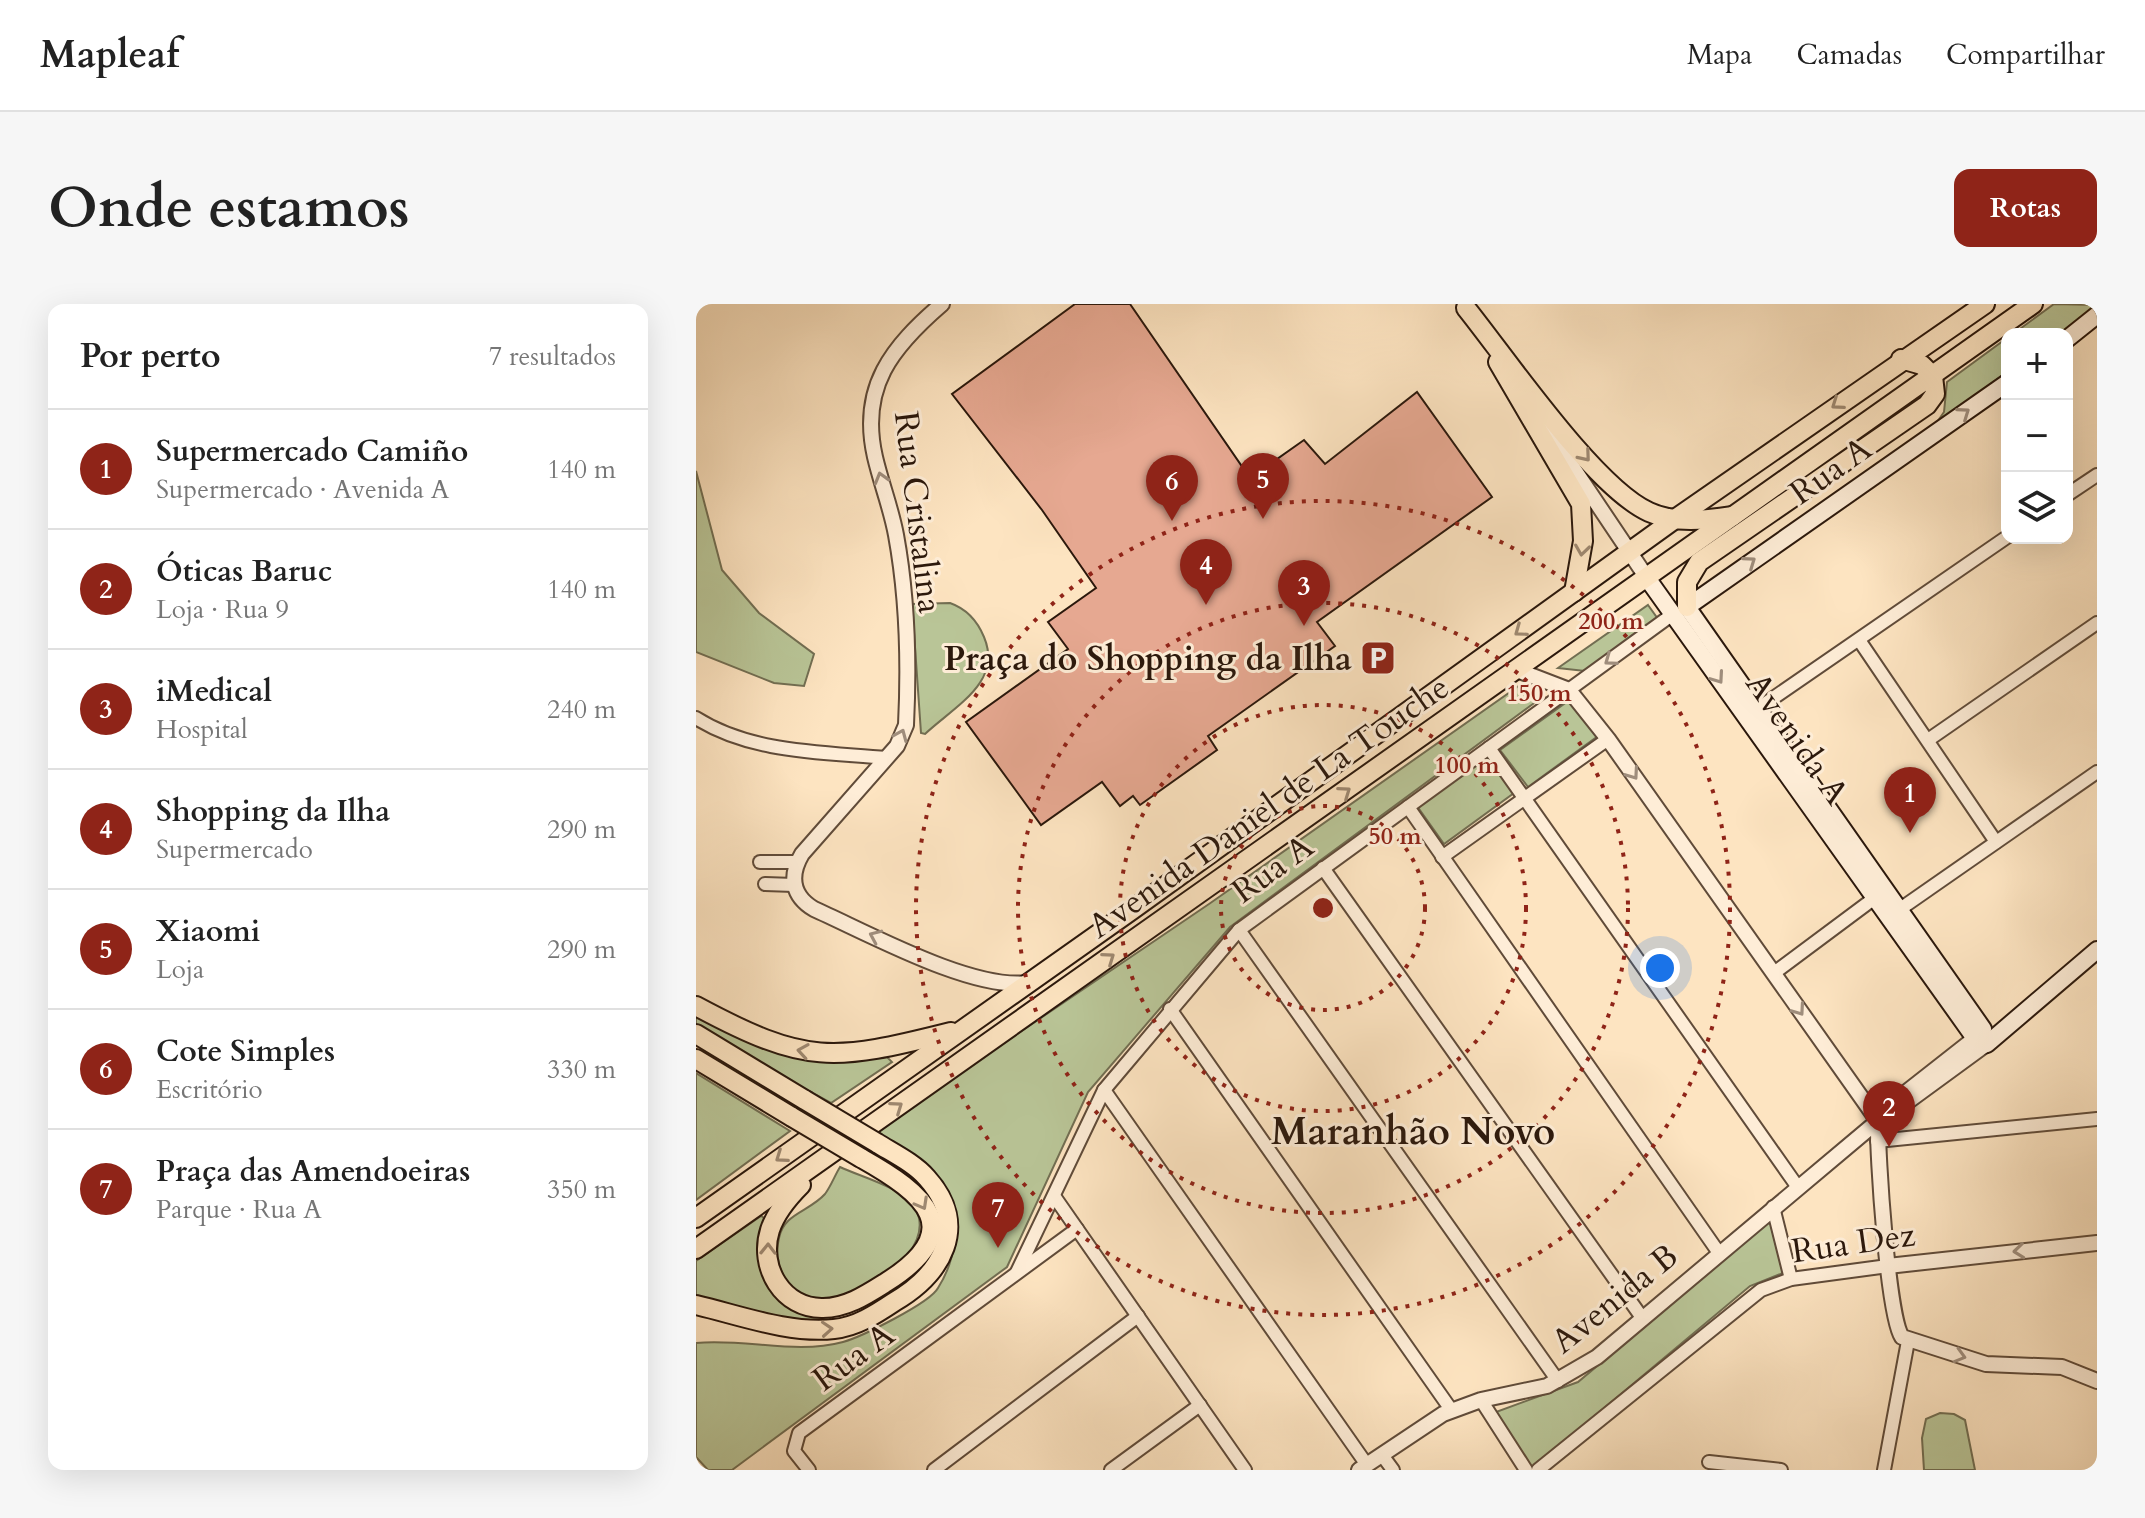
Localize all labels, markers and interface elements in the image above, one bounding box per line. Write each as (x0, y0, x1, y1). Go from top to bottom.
text: Mapleaf (40, 29, 179, 81)
text: Mapa (1687, 36, 1752, 74)
text: Camadas (1796, 36, 1902, 74)
text: Compartilhar (1946, 36, 2105, 74)
button: Rotas (1954, 169, 2097, 247)
text: Onde estamos (48, 171, 410, 246)
map controls (2001, 328, 2073, 544)
button: + (2001, 328, 2073, 400)
text: Por perto (80, 333, 221, 379)
text: 7 resultados (489, 339, 616, 374)
one-way arrow (1832, 394, 1846, 409)
button: − (2001, 400, 2073, 472)
one-way arrow (1955, 408, 1969, 423)
street label: Rua Cristalina (883, 409, 953, 616)
street label: Rua A (1780, 426, 1881, 516)
text: Supermercado Camiño (156, 431, 468, 472)
one-way arrow (1576, 446, 1590, 461)
text: 1 (99, 452, 113, 487)
text: 140 m (547, 452, 616, 487)
pin: 5 (1237, 453, 1289, 519)
pin: 6 (1146, 455, 1198, 521)
text: Supermercado · Avenida A (156, 472, 449, 507)
one-way arrow (874, 472, 890, 486)
button: layers (2001, 472, 2073, 544)
pin: 4 (1180, 539, 1232, 605)
one-way arrow (1574, 544, 1591, 557)
text: Óticas Baruc (156, 551, 332, 592)
one-way arrow (1742, 557, 1756, 572)
pin: 3 (1278, 560, 1330, 626)
text: 2 (99, 572, 113, 607)
text: 140 m (547, 572, 616, 607)
text: Loja · Rua 9 (156, 592, 289, 627)
text: 200 m (1578, 605, 1645, 638)
one-way arrow (1515, 621, 1529, 636)
place label: Praça do Shopping da Ilha (944, 636, 1352, 682)
parking icon: Praça do Shopping da Ilha (1359, 639, 1397, 677)
one-way arrow (1604, 651, 1619, 665)
street label: Avenida A (1735, 663, 1860, 815)
street label: Avenida Daniel de La Touche (1079, 664, 1458, 949)
one-way arrow (1708, 669, 1723, 684)
text: iMedical (156, 671, 272, 712)
text: 150 m (1506, 677, 1573, 710)
text: 3 (99, 692, 113, 727)
text: 240 m (547, 692, 616, 727)
text: Hospital (156, 712, 248, 747)
one-way arrow (891, 728, 907, 743)
text: 100 m (1434, 749, 1501, 782)
one-way arrow (1623, 766, 1638, 780)
pin: 1 (1884, 767, 1936, 833)
one-way arrow (1336, 787, 1350, 802)
text: Shopping da Ilha (156, 791, 390, 832)
text: 4 (99, 812, 113, 847)
text: 290 m (547, 812, 616, 847)
text: 50 m (1368, 820, 1422, 853)
street label: Rua A (1223, 823, 1323, 914)
text: Supermercado (156, 832, 313, 867)
centre of rings (1309, 894, 1337, 922)
text: Xiaomi (156, 911, 260, 952)
one-way arrow (869, 930, 883, 946)
text: 5 (99, 932, 113, 967)
text: 290 m (547, 932, 616, 967)
your location (1640, 948, 1680, 988)
text: Loja (156, 952, 204, 987)
one-way arrow (1101, 953, 1115, 968)
one-way arrow (1789, 1001, 1804, 1015)
text: Cote Simples (156, 1031, 335, 1072)
one-way arrow (796, 1044, 809, 1061)
text: 6 (99, 1052, 113, 1087)
text: 330 m (547, 1052, 616, 1087)
text: Escritório (156, 1072, 263, 1107)
pin: 2 (1863, 1081, 1915, 1147)
one-way arrow (888, 1103, 903, 1117)
district label: Maranhão Novo (1271, 1106, 1555, 1158)
one-way arrow (775, 1147, 789, 1162)
text: Praça das Amendoeiras (156, 1151, 470, 1192)
text: 7 (99, 1172, 113, 1207)
text: 350 m (547, 1172, 616, 1207)
pin: 7 (972, 1182, 1024, 1248)
text: Parque · Rua A (156, 1192, 322, 1227)
one-way arrow (912, 1195, 928, 1210)
street label: Rua Dez (1788, 1212, 1918, 1274)
street label: Avenida B (1542, 1233, 1688, 1364)
one-way arrow (759, 1242, 777, 1255)
one-way arrow (2013, 1243, 2026, 1260)
street label: Rua A (804, 1311, 904, 1402)
one-way arrow (821, 1321, 834, 1338)
one-way arrow (1952, 1347, 1966, 1363)

